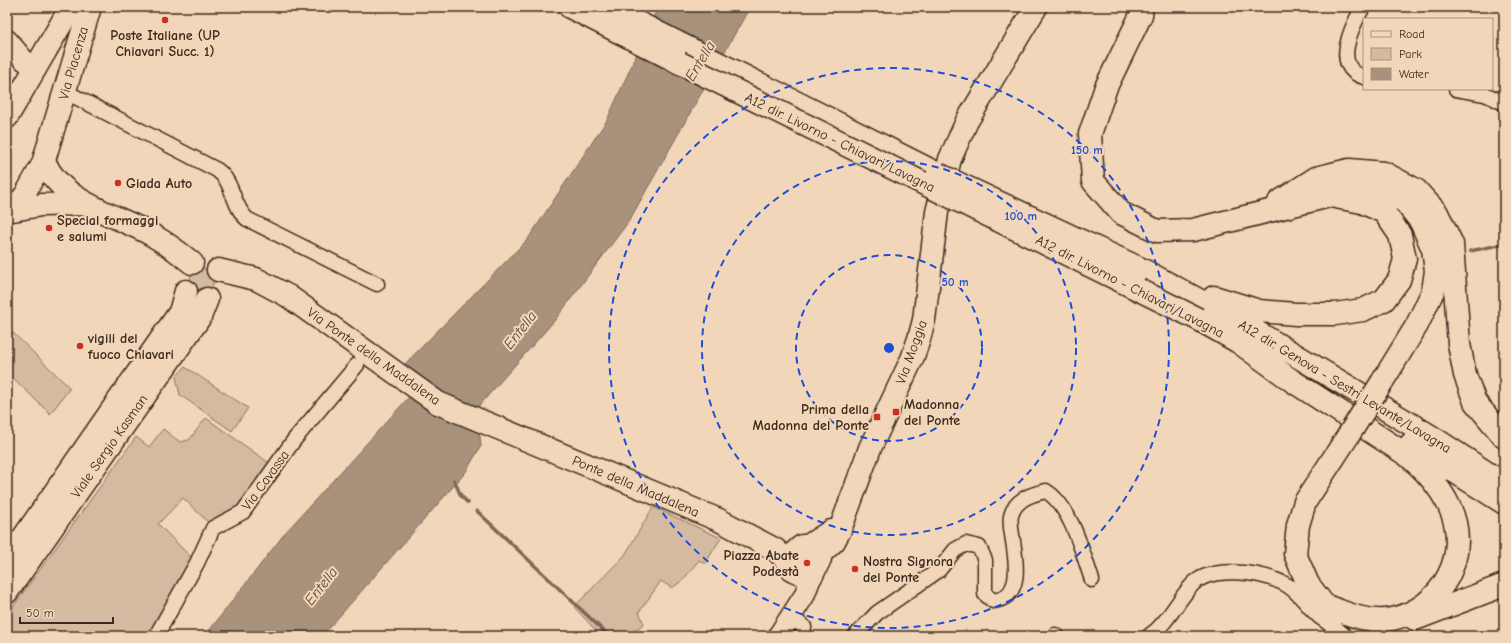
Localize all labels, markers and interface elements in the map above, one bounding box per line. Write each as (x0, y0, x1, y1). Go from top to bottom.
marker: Poste Italiane (UP Chiavari Succ. 1) (160, 15, 170, 25)
legend (1363, 18, 1493, 90)
street label: Via Piacenza (55, 25, 92, 102)
place label: Poste Italiane (UP Chiavari Succ. 1) (110, 27, 220, 60)
text: Road (1399, 27, 1425, 41)
water label: Entella (681, 37, 719, 84)
text: Park (1399, 47, 1422, 61)
text: Water (1399, 67, 1429, 81)
street label: A12 dir. Livorno - Chiavari/Lavagna (742, 89, 938, 196)
text: 150 m (1071, 143, 1103, 157)
place label: Giada Auto (126, 175, 192, 192)
marker: Giada Auto (113, 178, 123, 188)
text: 100 m (1005, 209, 1037, 223)
place label: Special formaggi e salumi (57, 212, 158, 245)
marker: Special formaggi e salumi (44, 223, 54, 233)
street label: A12 dir. Livorno - Chiavari/Lavagna (1033, 231, 1227, 342)
text: 50 m (941, 275, 969, 289)
street label: Via Ponte della Maddalena (304, 304, 444, 409)
water label: Entella (499, 307, 541, 353)
street label: A12 dir. Genova - Sestri Levante/Lavagna (1235, 316, 1454, 457)
street label: Via Moggia (892, 318, 931, 387)
place label: vigili del fuoco Chiavari (87, 330, 174, 363)
marker: vigili del fuoco Chiavari (75, 341, 85, 351)
centre of rings (882, 341, 896, 355)
street label: Viale Sergio Kasman (67, 391, 152, 501)
place label: Madonna del Ponte (904, 396, 960, 429)
place label: Prima della Madonna del Ponte (753, 401, 869, 434)
marker: Madonna del Ponte (891, 407, 901, 417)
marker: Prima della Madonna del Ponte (872, 412, 882, 422)
street label: Via Cavassa (238, 447, 293, 514)
street label: Ponte della Maddalena (570, 452, 702, 521)
place label: Piazza Abate Podestà (724, 547, 799, 580)
place label: Nostra Signora del Ponte (863, 553, 953, 586)
marker: Piazza Abate Podestà (802, 558, 812, 568)
water label: Entella (300, 563, 342, 609)
marker: Nostra Signora del Ponte (850, 564, 860, 574)
scale bar (20, 599, 113, 625)
text: 50 m (26, 606, 54, 620)

